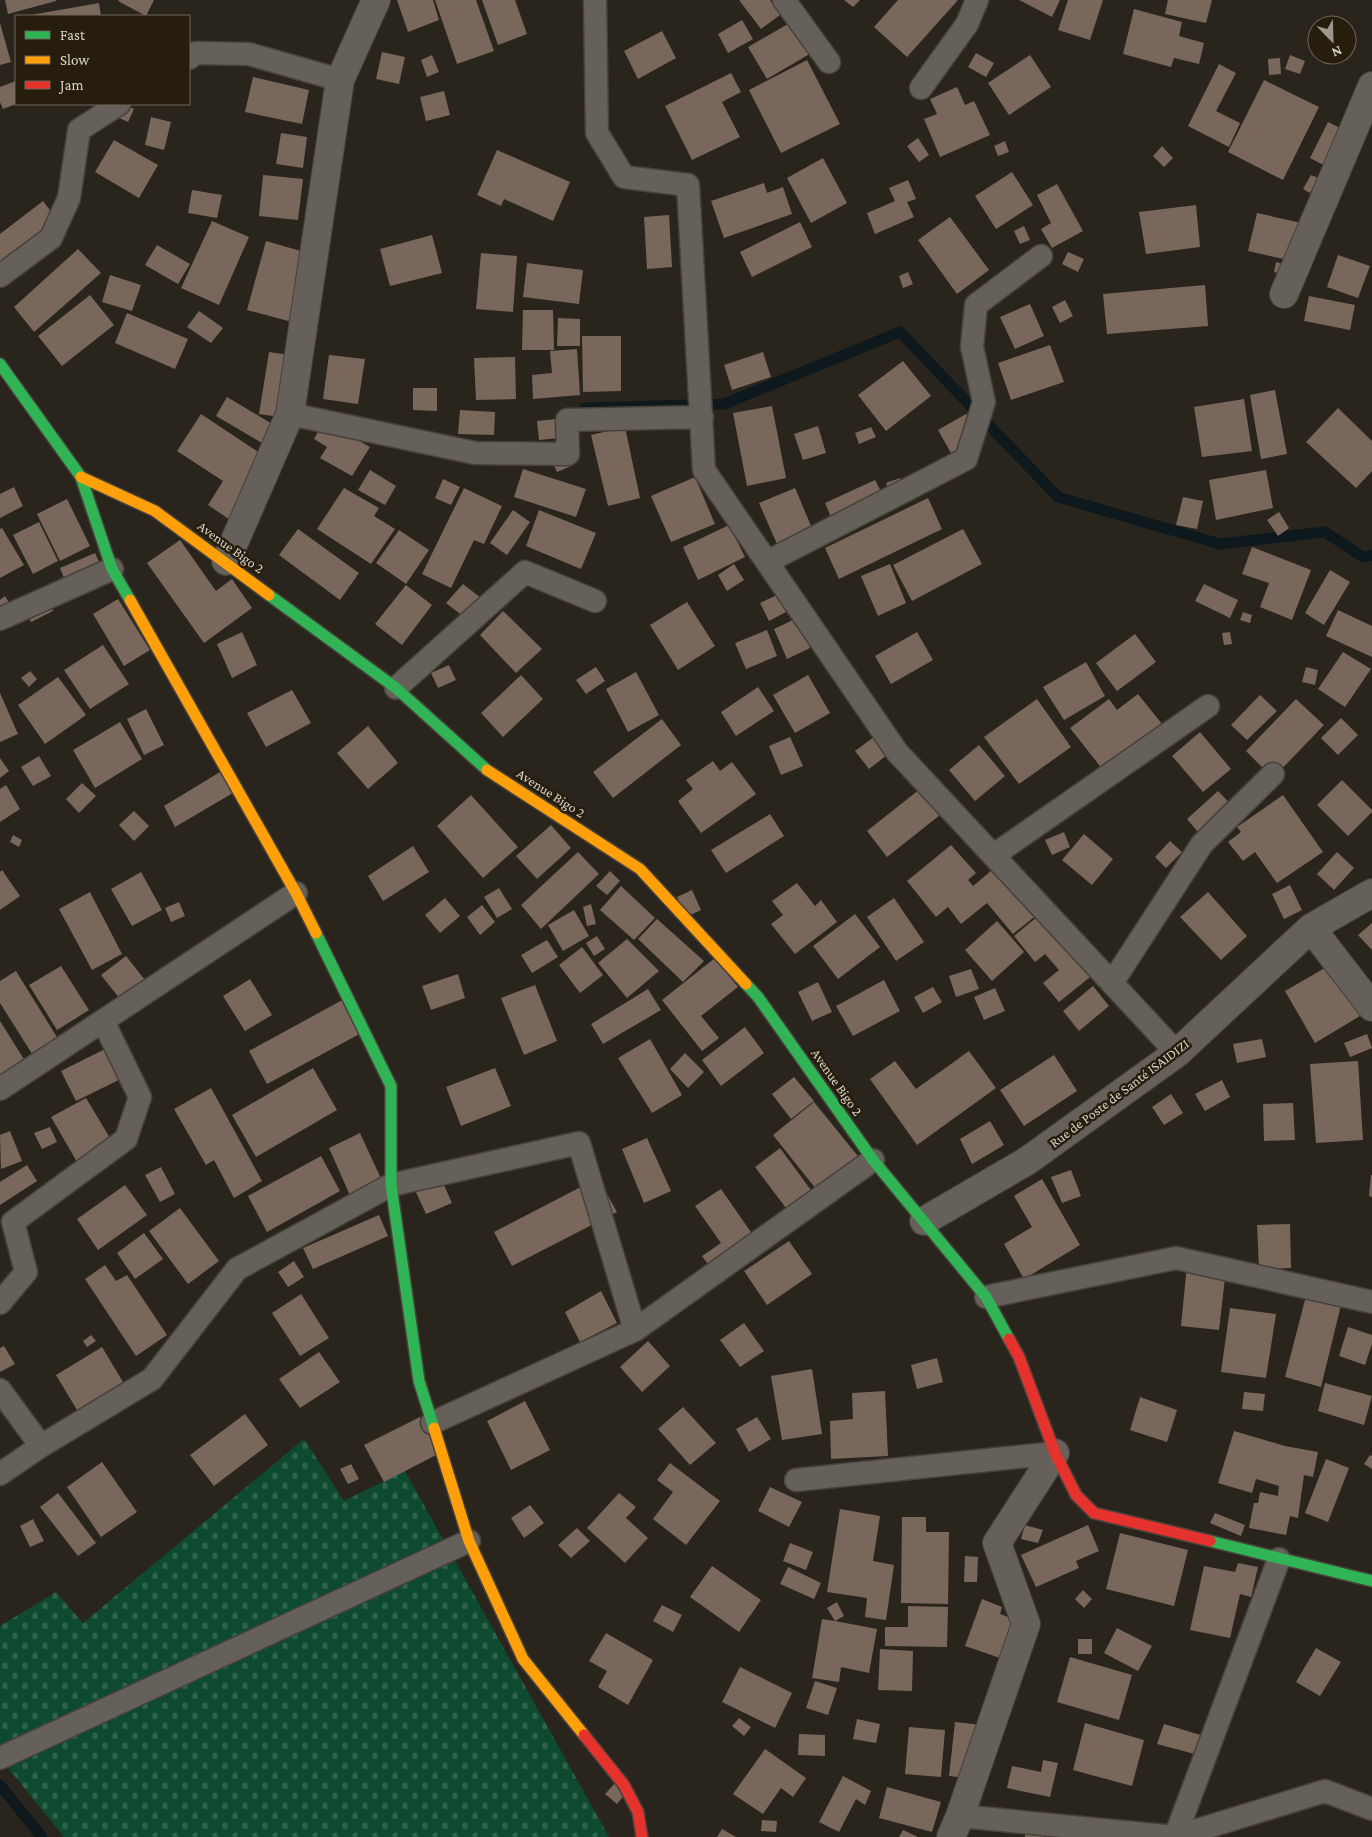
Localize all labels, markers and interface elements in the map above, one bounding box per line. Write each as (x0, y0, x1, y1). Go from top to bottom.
legend (15, 15, 190, 105)
north arrow (1307, 15, 1357, 65)
text: Fast (60, 27, 86, 43)
text: N (1329, 43, 1345, 61)
text: Slow (60, 52, 90, 68)
text: Jam (58, 77, 83, 94)
street label: Avenue Bigo 2 (195, 518, 268, 577)
street label: Avenue Bigo 2 (514, 765, 588, 821)
street label: Rue de Poste de Santé ISAIDIZI (1046, 1035, 1192, 1151)
street label: Avenue Bigo 2 (808, 1045, 866, 1119)

